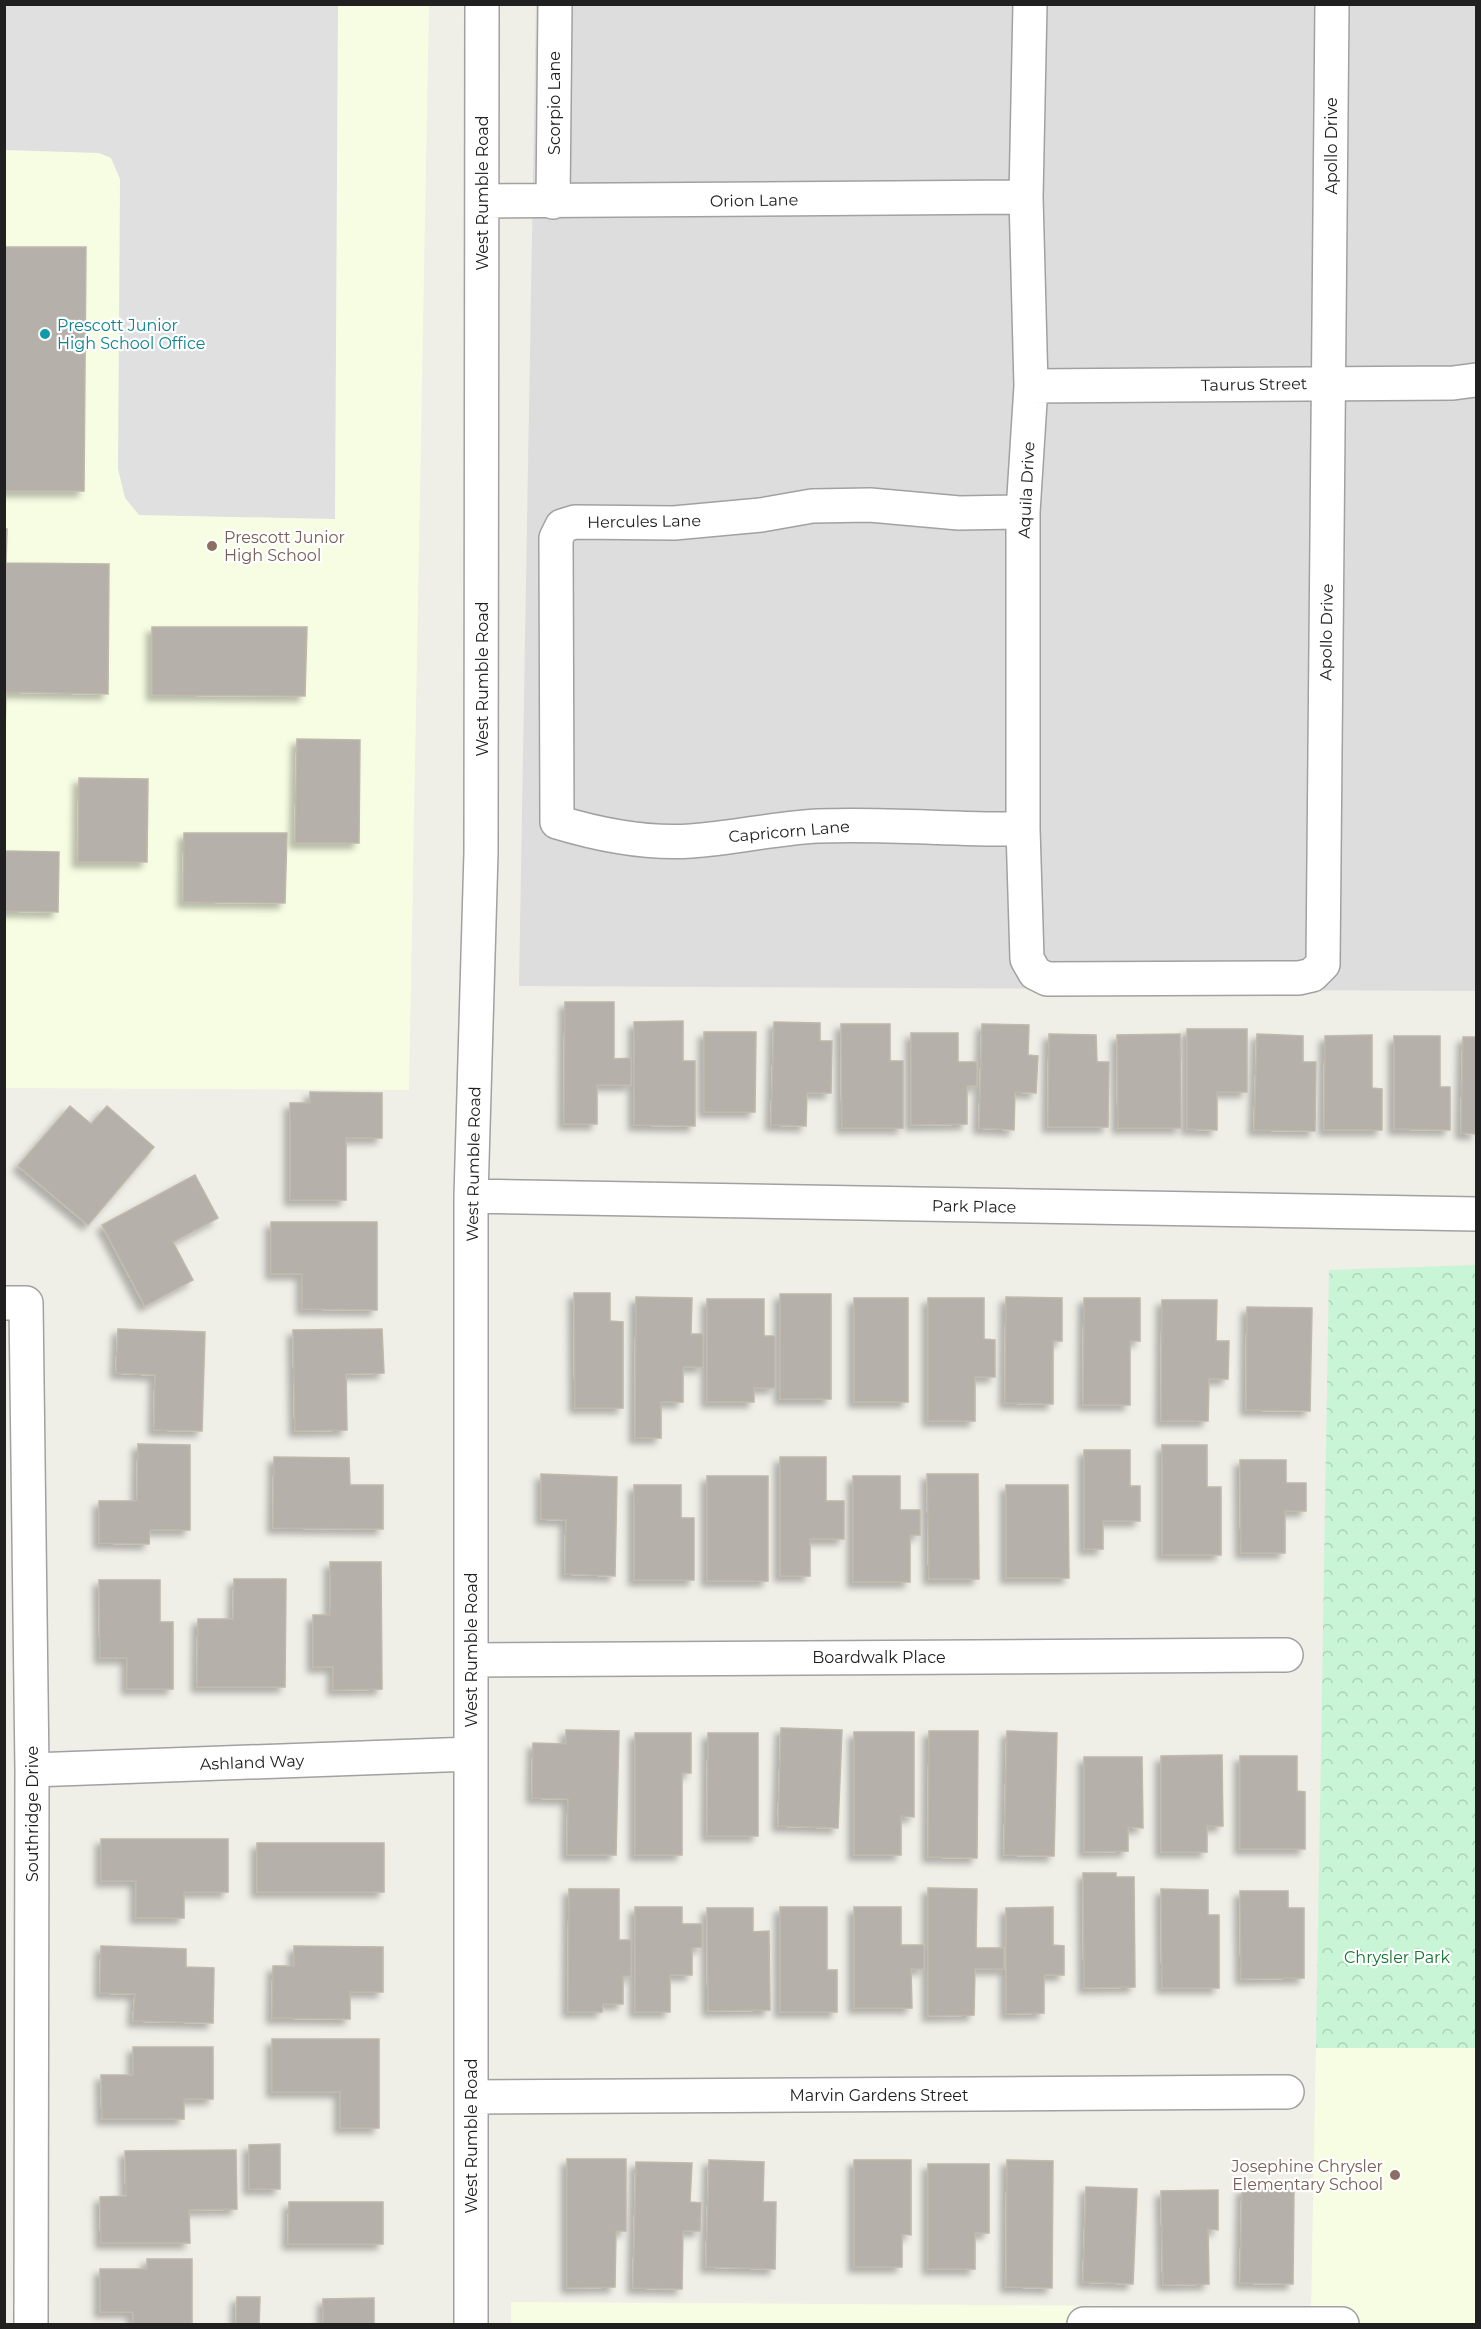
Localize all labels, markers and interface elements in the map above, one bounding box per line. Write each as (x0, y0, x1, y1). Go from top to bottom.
street label: Scorpio Lane (545, 51, 564, 155)
street label: Apollo Drive (1322, 97, 1341, 195)
street label: West Rumble Road (473, 115, 492, 271)
street label: Orion Lane (710, 190, 798, 211)
place label: Prescott Junior High School Office (57, 316, 206, 353)
marker: Prescott Junior High School Office (38, 327, 52, 341)
street label: Taurus Street (1201, 374, 1308, 395)
street label: Aquila Drive (1014, 441, 1039, 539)
street label: Hercules Lane (587, 511, 701, 532)
place label: Prescott Junior High School (224, 528, 345, 565)
marker: Prescott Junior High School (205, 539, 219, 553)
street label: Apollo Drive (1316, 583, 1337, 681)
street label: West Rumble Road (473, 601, 492, 757)
street label: Capricorn Lane (728, 817, 850, 846)
street label: West Rumble Road (463, 1086, 484, 1242)
street label: Park Place (932, 1196, 1016, 1217)
street label: West Rumble Road (462, 1572, 481, 1728)
street label: Boardwalk Place (812, 1648, 946, 1667)
street label: Southridge Drive (23, 1746, 42, 1882)
street label: Ashland Way (200, 1751, 305, 1774)
park label: Chrysler Park (1344, 1948, 1450, 1967)
street label: West Rumble Road (462, 2058, 481, 2214)
street label: Marvin Gardens Street (789, 2086, 969, 2105)
place label: Josephine Chrysler Elementary School (1231, 2157, 1383, 2194)
marker: Josephine Chrysler Elementary School (1388, 2168, 1402, 2182)

